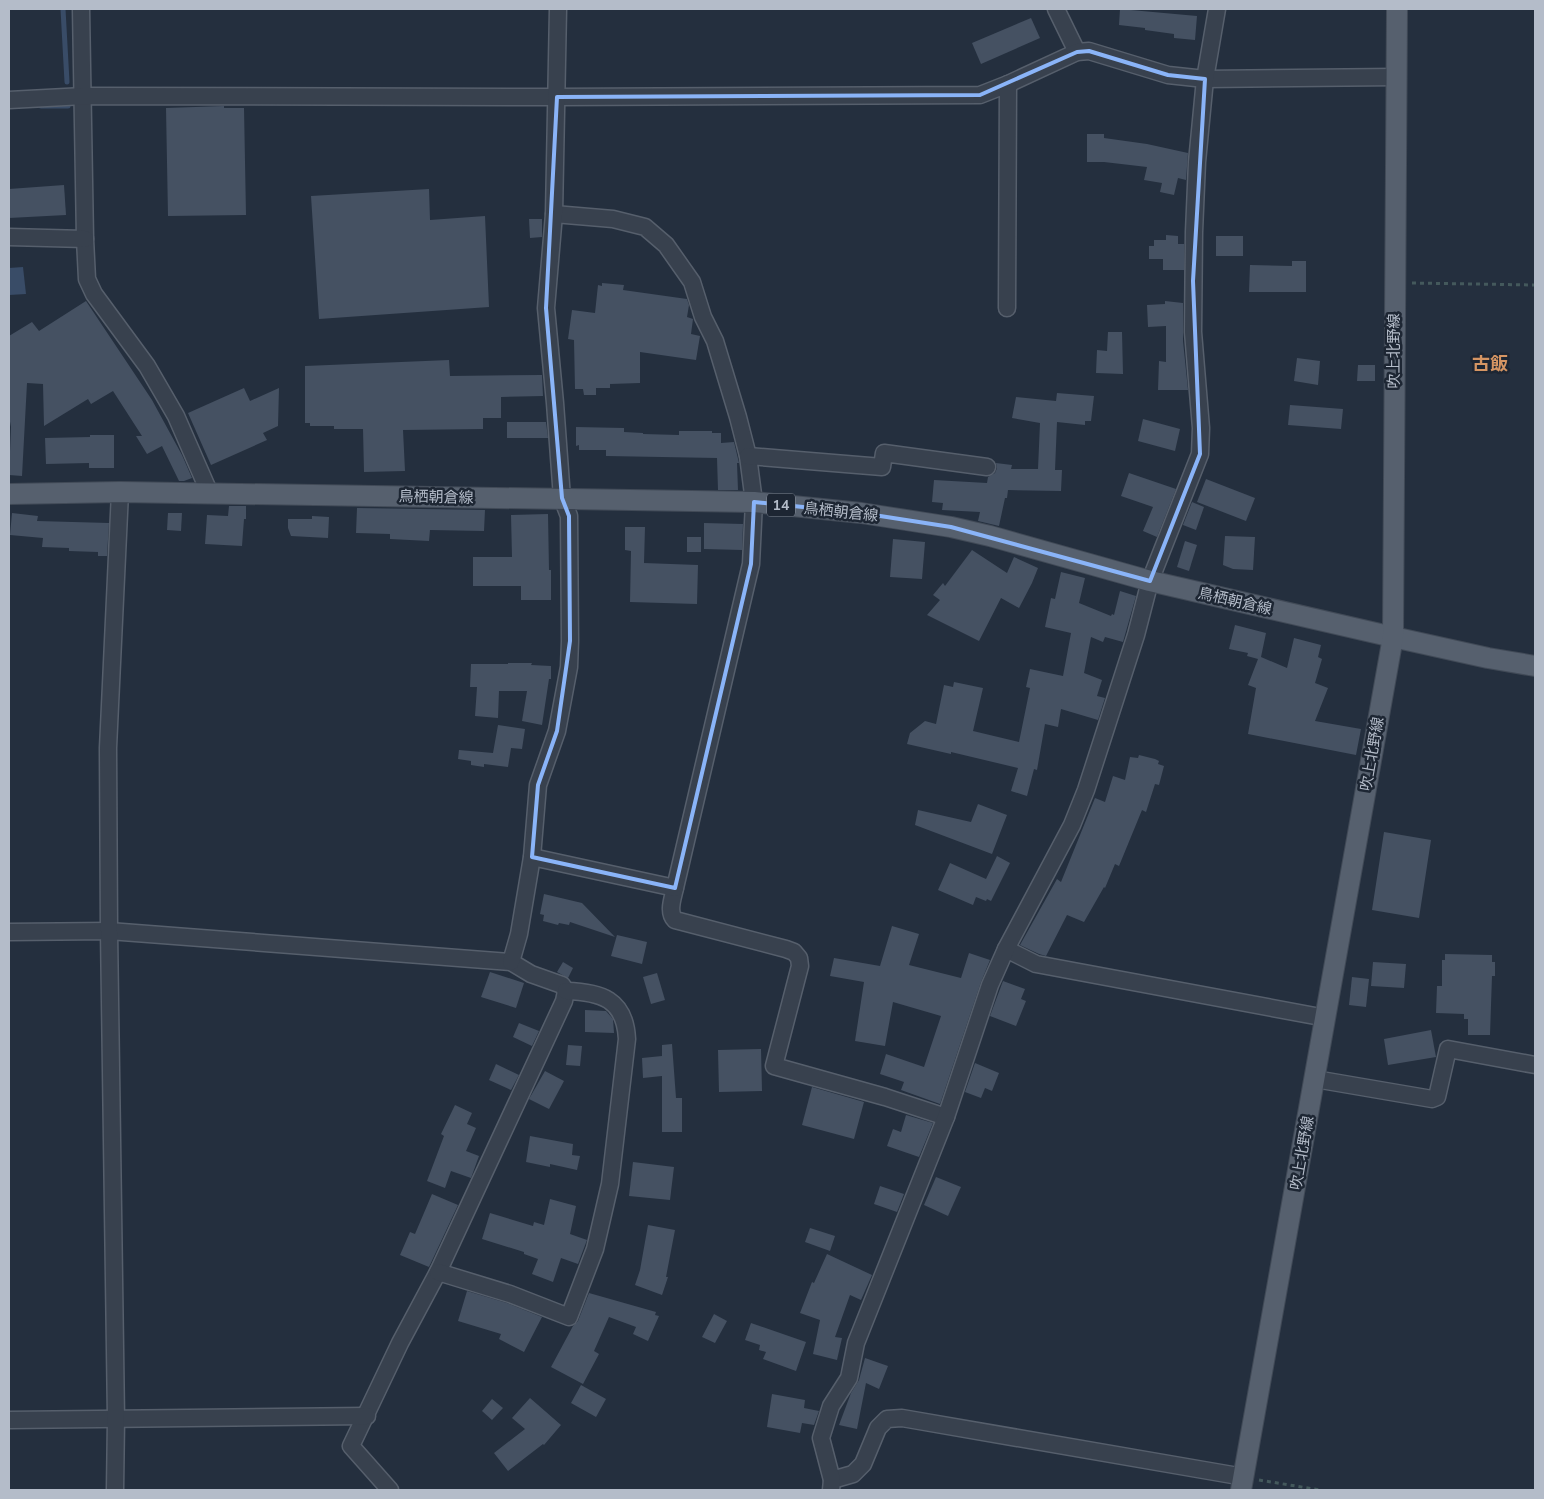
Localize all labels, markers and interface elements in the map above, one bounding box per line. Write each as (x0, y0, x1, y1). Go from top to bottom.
street label: 吹上北野線 (1384, 313, 1404, 389)
district label: 古飯 (1472, 352, 1508, 376)
street label: 鳥栖朝倉線 (398, 486, 474, 508)
road number: 14 (767, 494, 795, 516)
street label: 鳥栖朝倉線 (803, 498, 879, 526)
street label: 鳥栖朝倉線 (1196, 583, 1274, 619)
street label: 吹上北野線 (1356, 715, 1388, 793)
street label: 吹上北野線 (1286, 1114, 1318, 1192)

